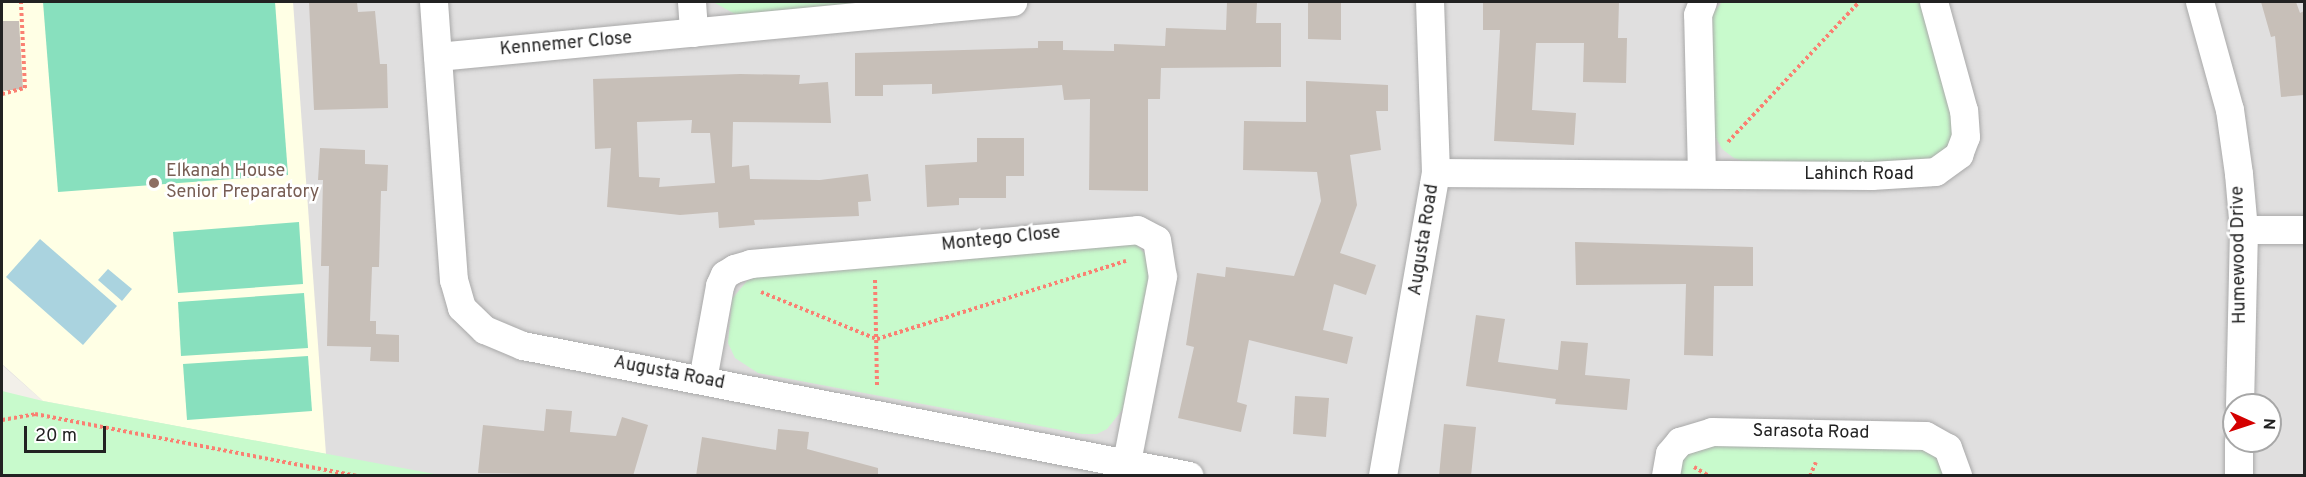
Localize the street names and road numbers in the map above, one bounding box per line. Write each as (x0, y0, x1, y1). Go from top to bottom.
street label: Kennemer Close (499, 28, 633, 62)
street label: Lahinch Road (1804, 164, 1914, 186)
street label: Augusta Road (1406, 183, 1444, 297)
street label: Humewood Drive (2228, 186, 2252, 324)
street label: Montego Close (940, 223, 1062, 257)
street label: Augusta Road (612, 353, 726, 395)
street label: Sarasota Road (1752, 421, 1870, 445)

